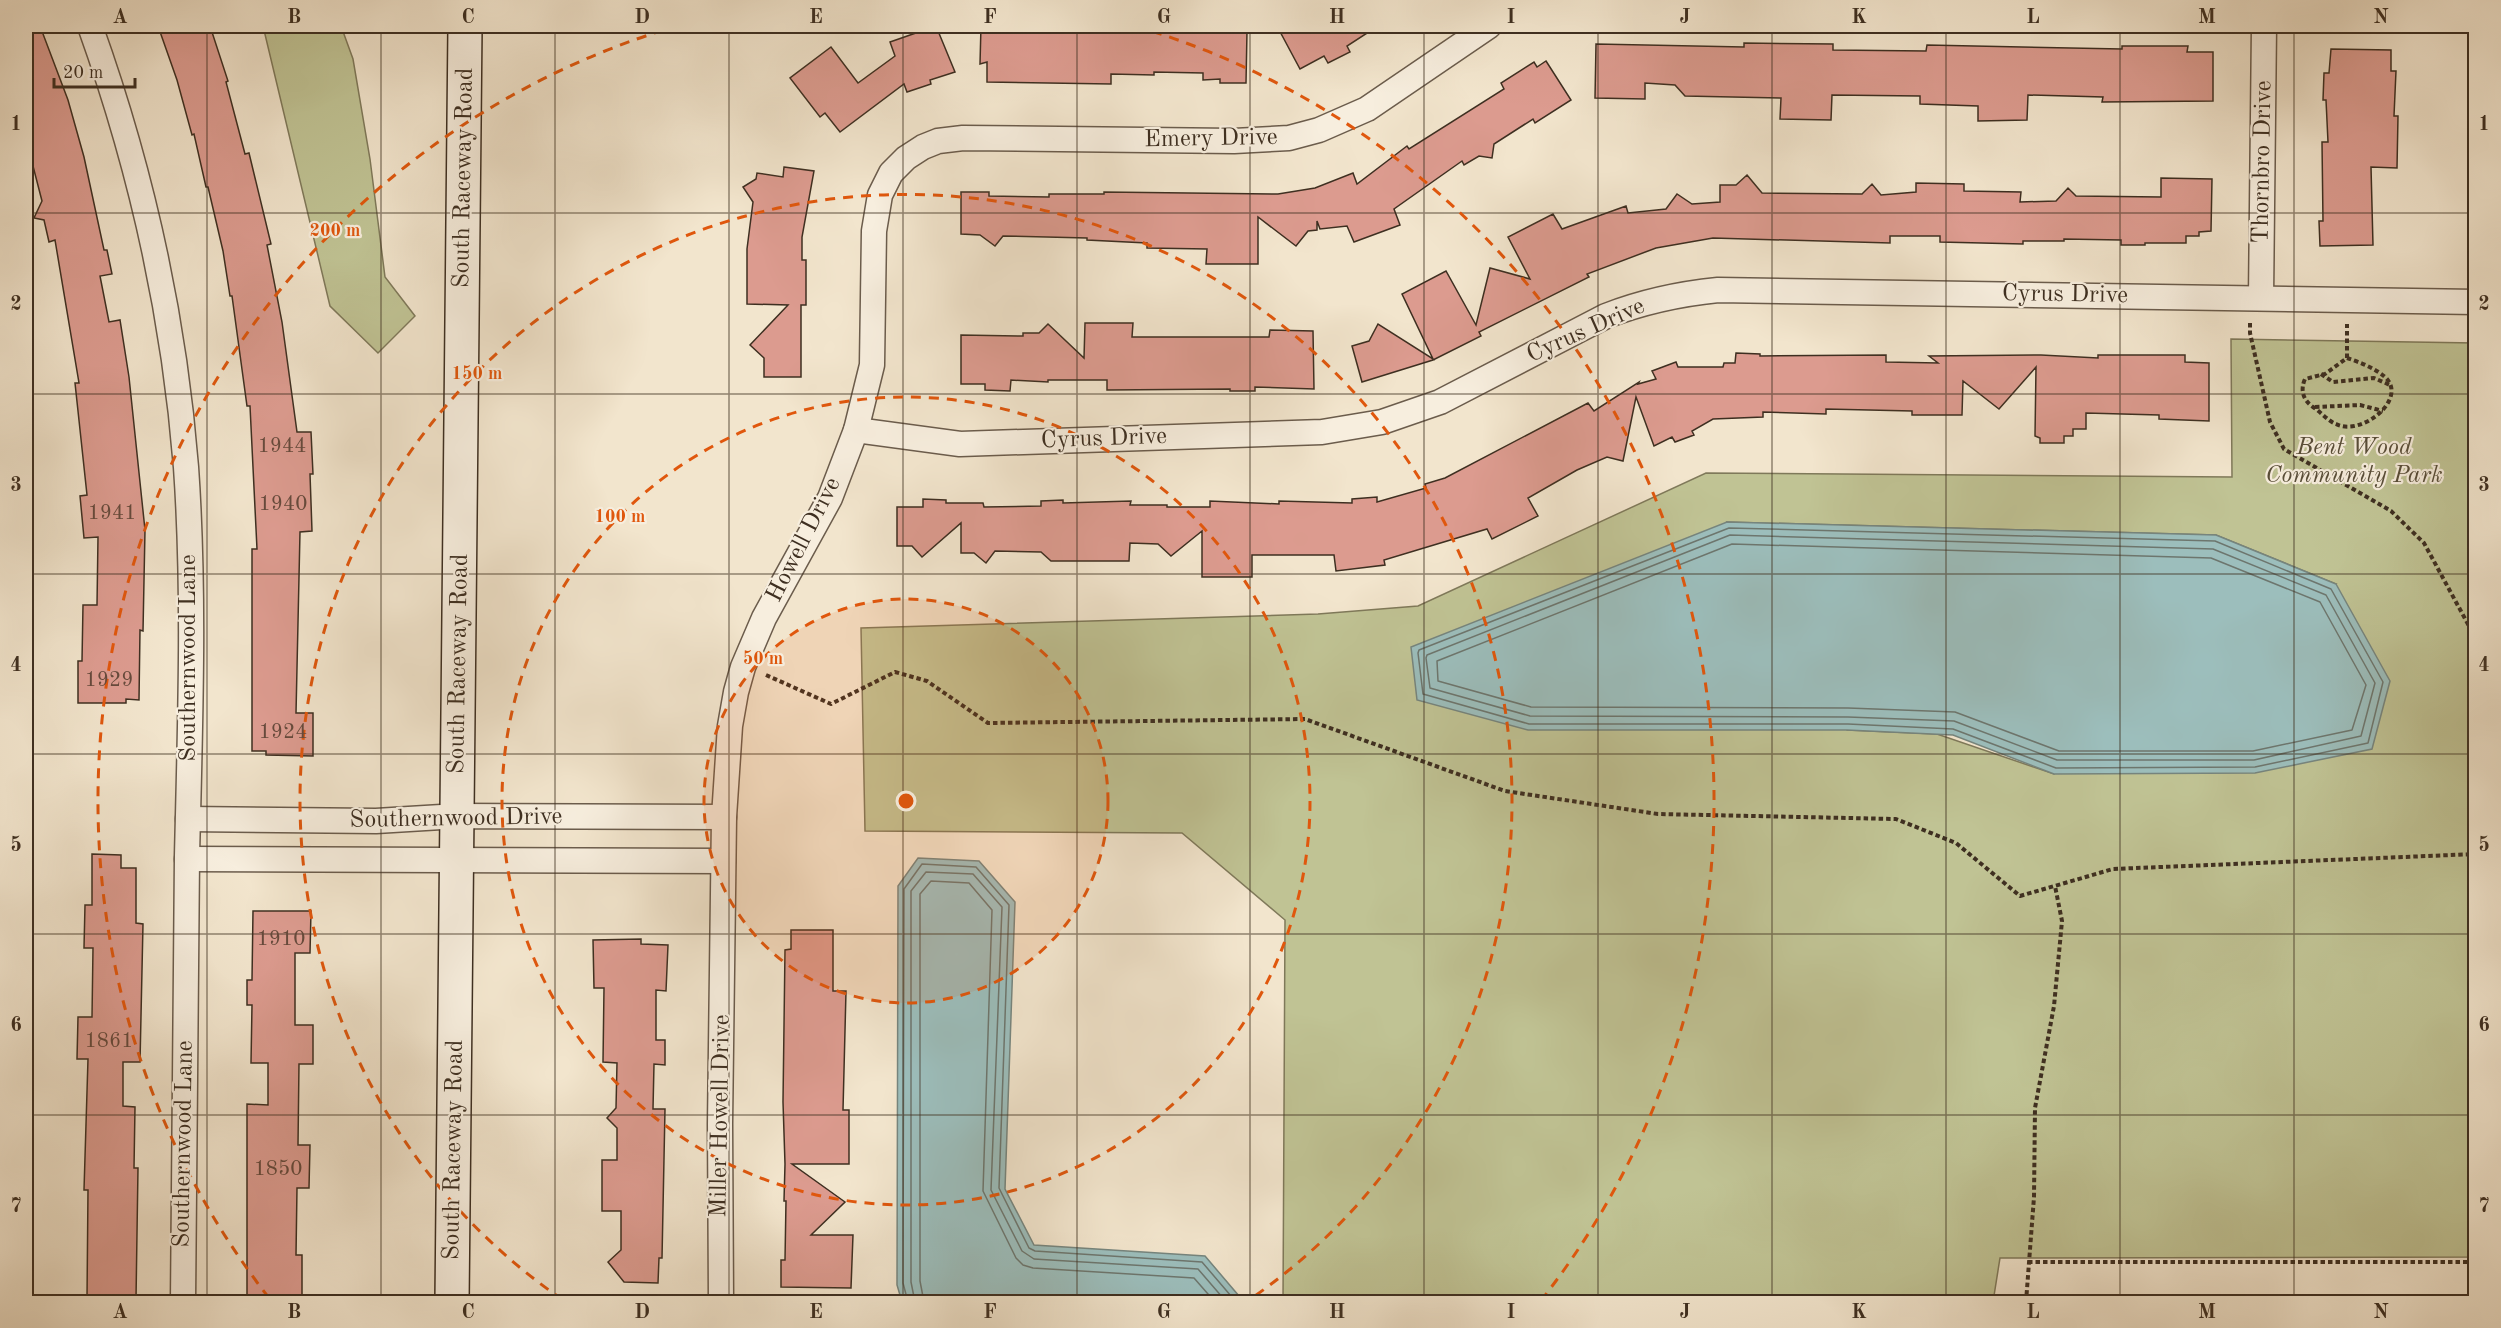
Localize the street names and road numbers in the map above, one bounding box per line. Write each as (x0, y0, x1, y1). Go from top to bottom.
street label: South Raceway Road (450, 68, 478, 288)
street label: Thornbro Drive (2250, 80, 2276, 244)
street label: Emery Drive (1144, 126, 1278, 152)
street label: Cyrus Drive (2002, 282, 2128, 308)
street label: Cyrus Drive (1523, 294, 1649, 368)
street label: Cyrus Drive (1040, 425, 1168, 453)
street label: Howell Drive (762, 474, 846, 606)
street label: Southernwood Lane (177, 554, 201, 762)
street label: South Raceway Road (445, 554, 473, 774)
street label: Southernwood Drive (349, 805, 563, 833)
street label: Miller Howell Drive (707, 1014, 735, 1218)
street label: Southernwood Lane (170, 1040, 198, 1248)
street label: South Raceway Road (440, 1040, 468, 1260)

